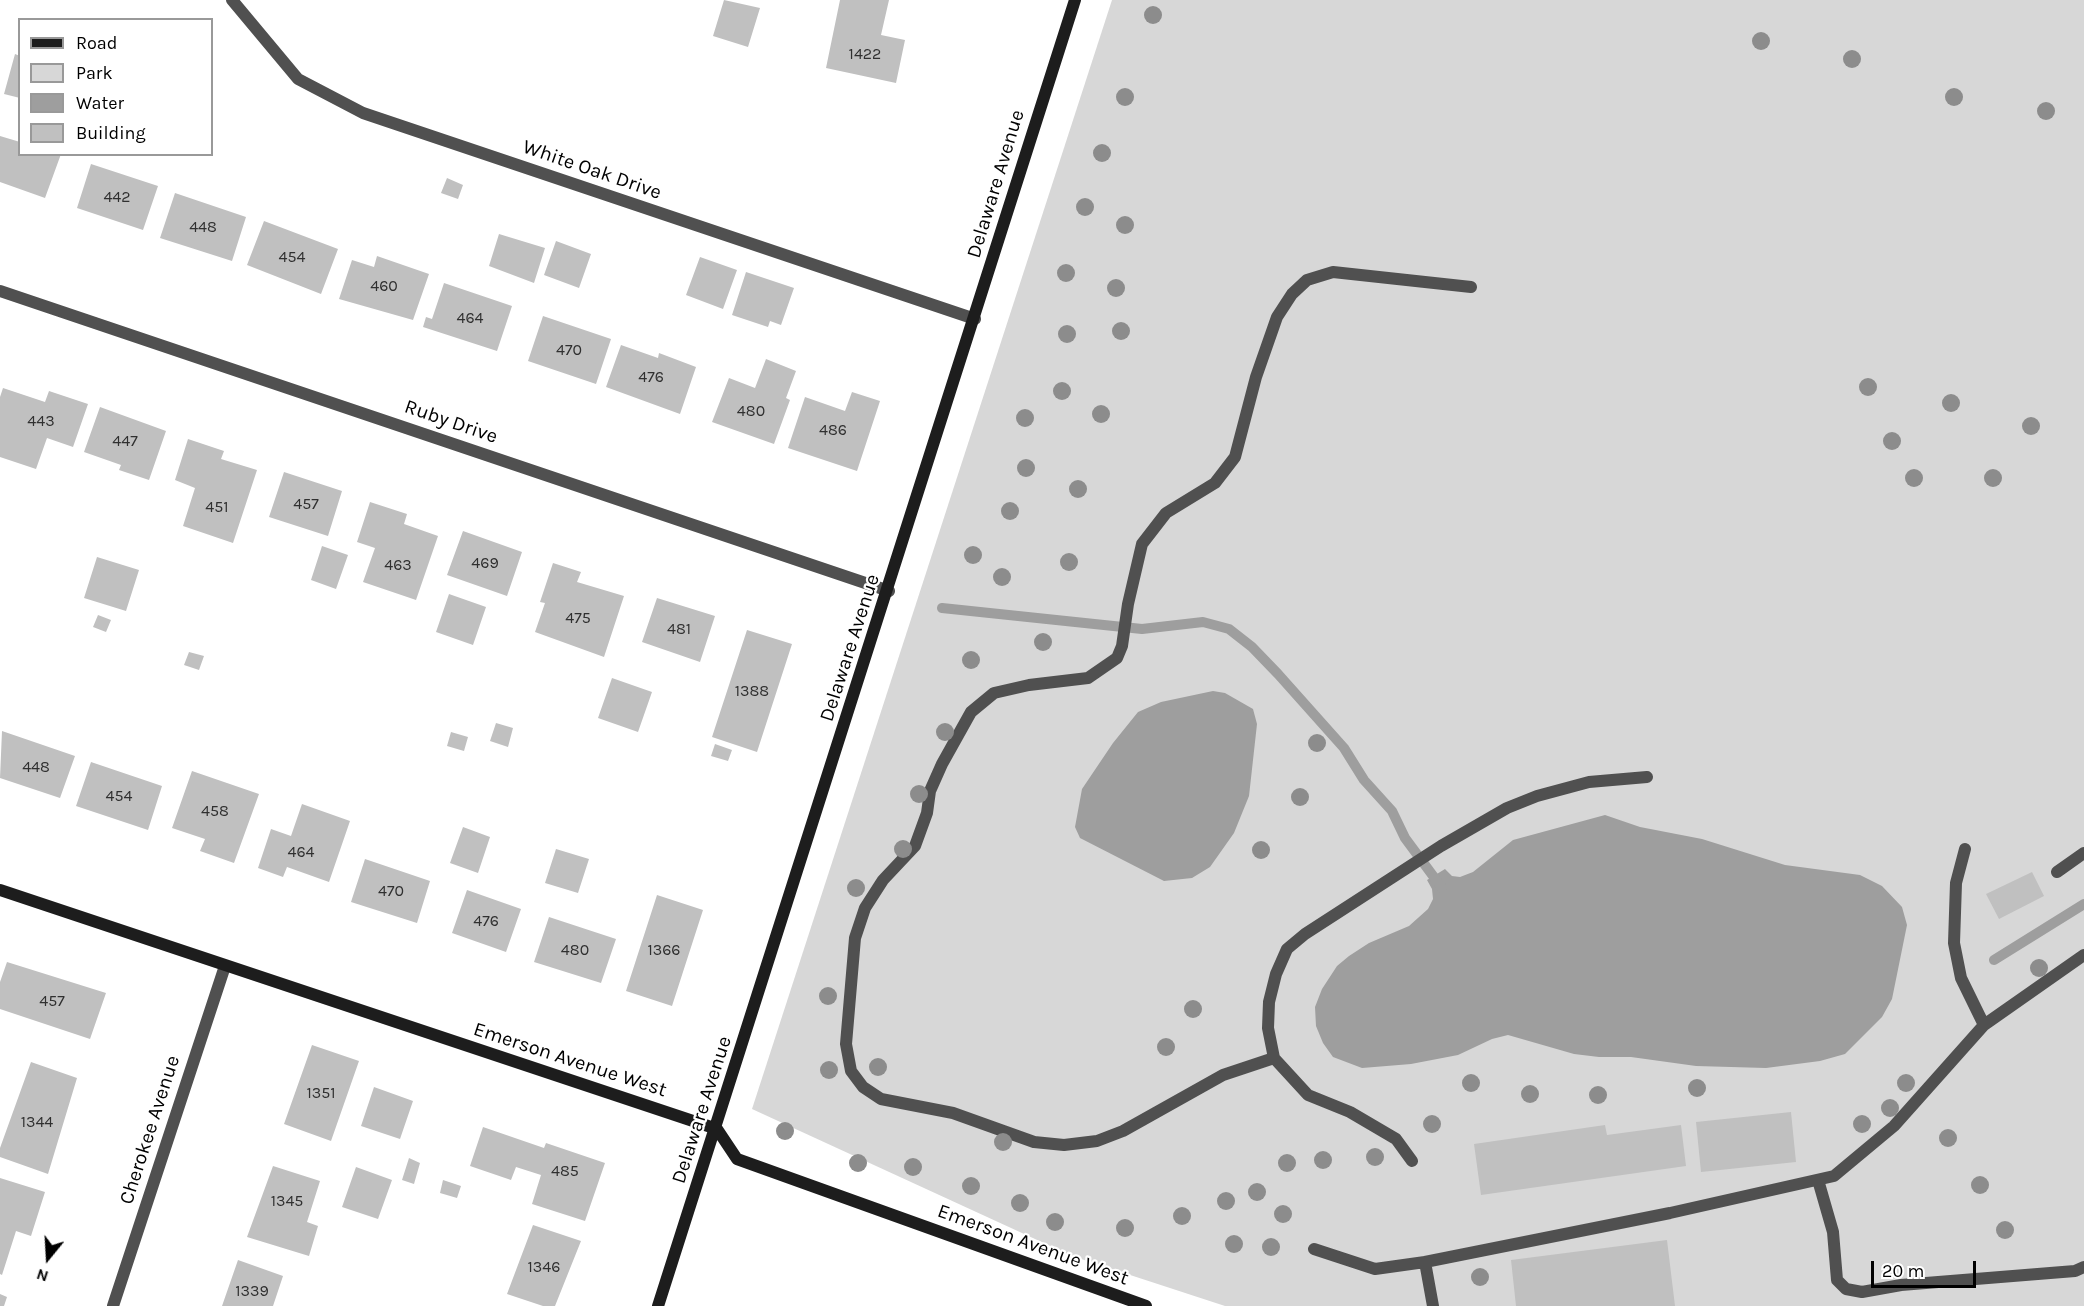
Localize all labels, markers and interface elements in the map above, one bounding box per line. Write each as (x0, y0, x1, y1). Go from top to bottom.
legend (18, 18, 213, 156)
text: Road (76, 32, 117, 54)
house number: 1422 (849, 44, 881, 64)
text: Park (76, 62, 113, 84)
text: Water (76, 92, 124, 114)
street label: Delaware Avenue (962, 107, 1030, 261)
text: Building (76, 122, 146, 144)
street label: White Oak Drive (519, 135, 665, 205)
house number: 442 (103, 187, 131, 207)
house number: 448 (189, 217, 217, 237)
house number: 454 (279, 247, 305, 267)
house number: 460 (370, 276, 398, 296)
house number: 464 (456, 308, 484, 328)
house number: 470 (556, 340, 582, 360)
house number: 476 (638, 367, 664, 387)
street label: Ruby Drive (401, 395, 501, 449)
house number: 480 (737, 401, 765, 421)
house number: 443 (27, 411, 55, 431)
house number: 486 (819, 420, 847, 440)
house number: 447 (112, 431, 138, 451)
house number: 457 (293, 494, 319, 514)
house number: 451 (205, 497, 229, 517)
house number: 469 (471, 553, 499, 573)
house number: 463 (384, 555, 412, 575)
street label: Delaware Avenue (815, 571, 885, 725)
house number: 475 (565, 608, 591, 628)
house number: 481 (667, 619, 691, 639)
house number: 1388 (735, 681, 769, 701)
house number: 448 (22, 757, 50, 777)
house number: 454 (106, 786, 132, 806)
house number: 458 (201, 801, 229, 821)
house number: 464 (287, 842, 315, 862)
house number: 470 (378, 881, 404, 901)
house number: 476 (473, 911, 499, 931)
house number: 480 (561, 940, 589, 960)
house number: 1366 (647, 940, 681, 960)
house number: 457 (39, 991, 65, 1011)
street label: Emerson Avenue West (470, 1017, 670, 1103)
street label: Delaware Avenue (667, 1033, 737, 1187)
street label: Cherokee Avenue (115, 1053, 185, 1207)
house number: 1351 (306, 1083, 336, 1103)
house number: 1344 (21, 1112, 53, 1132)
house number: 485 (551, 1161, 579, 1181)
house number: 1345 (271, 1191, 303, 1211)
street label: Emerson Avenue West (934, 1199, 1132, 1291)
north arrow (18, 1228, 78, 1288)
scale bar (1874, 1249, 1979, 1287)
house number: 1346 (528, 1257, 560, 1277)
text: 20 m (1882, 1260, 1924, 1282)
text: N (34, 1265, 51, 1286)
house number: 1339 (235, 1281, 269, 1301)

